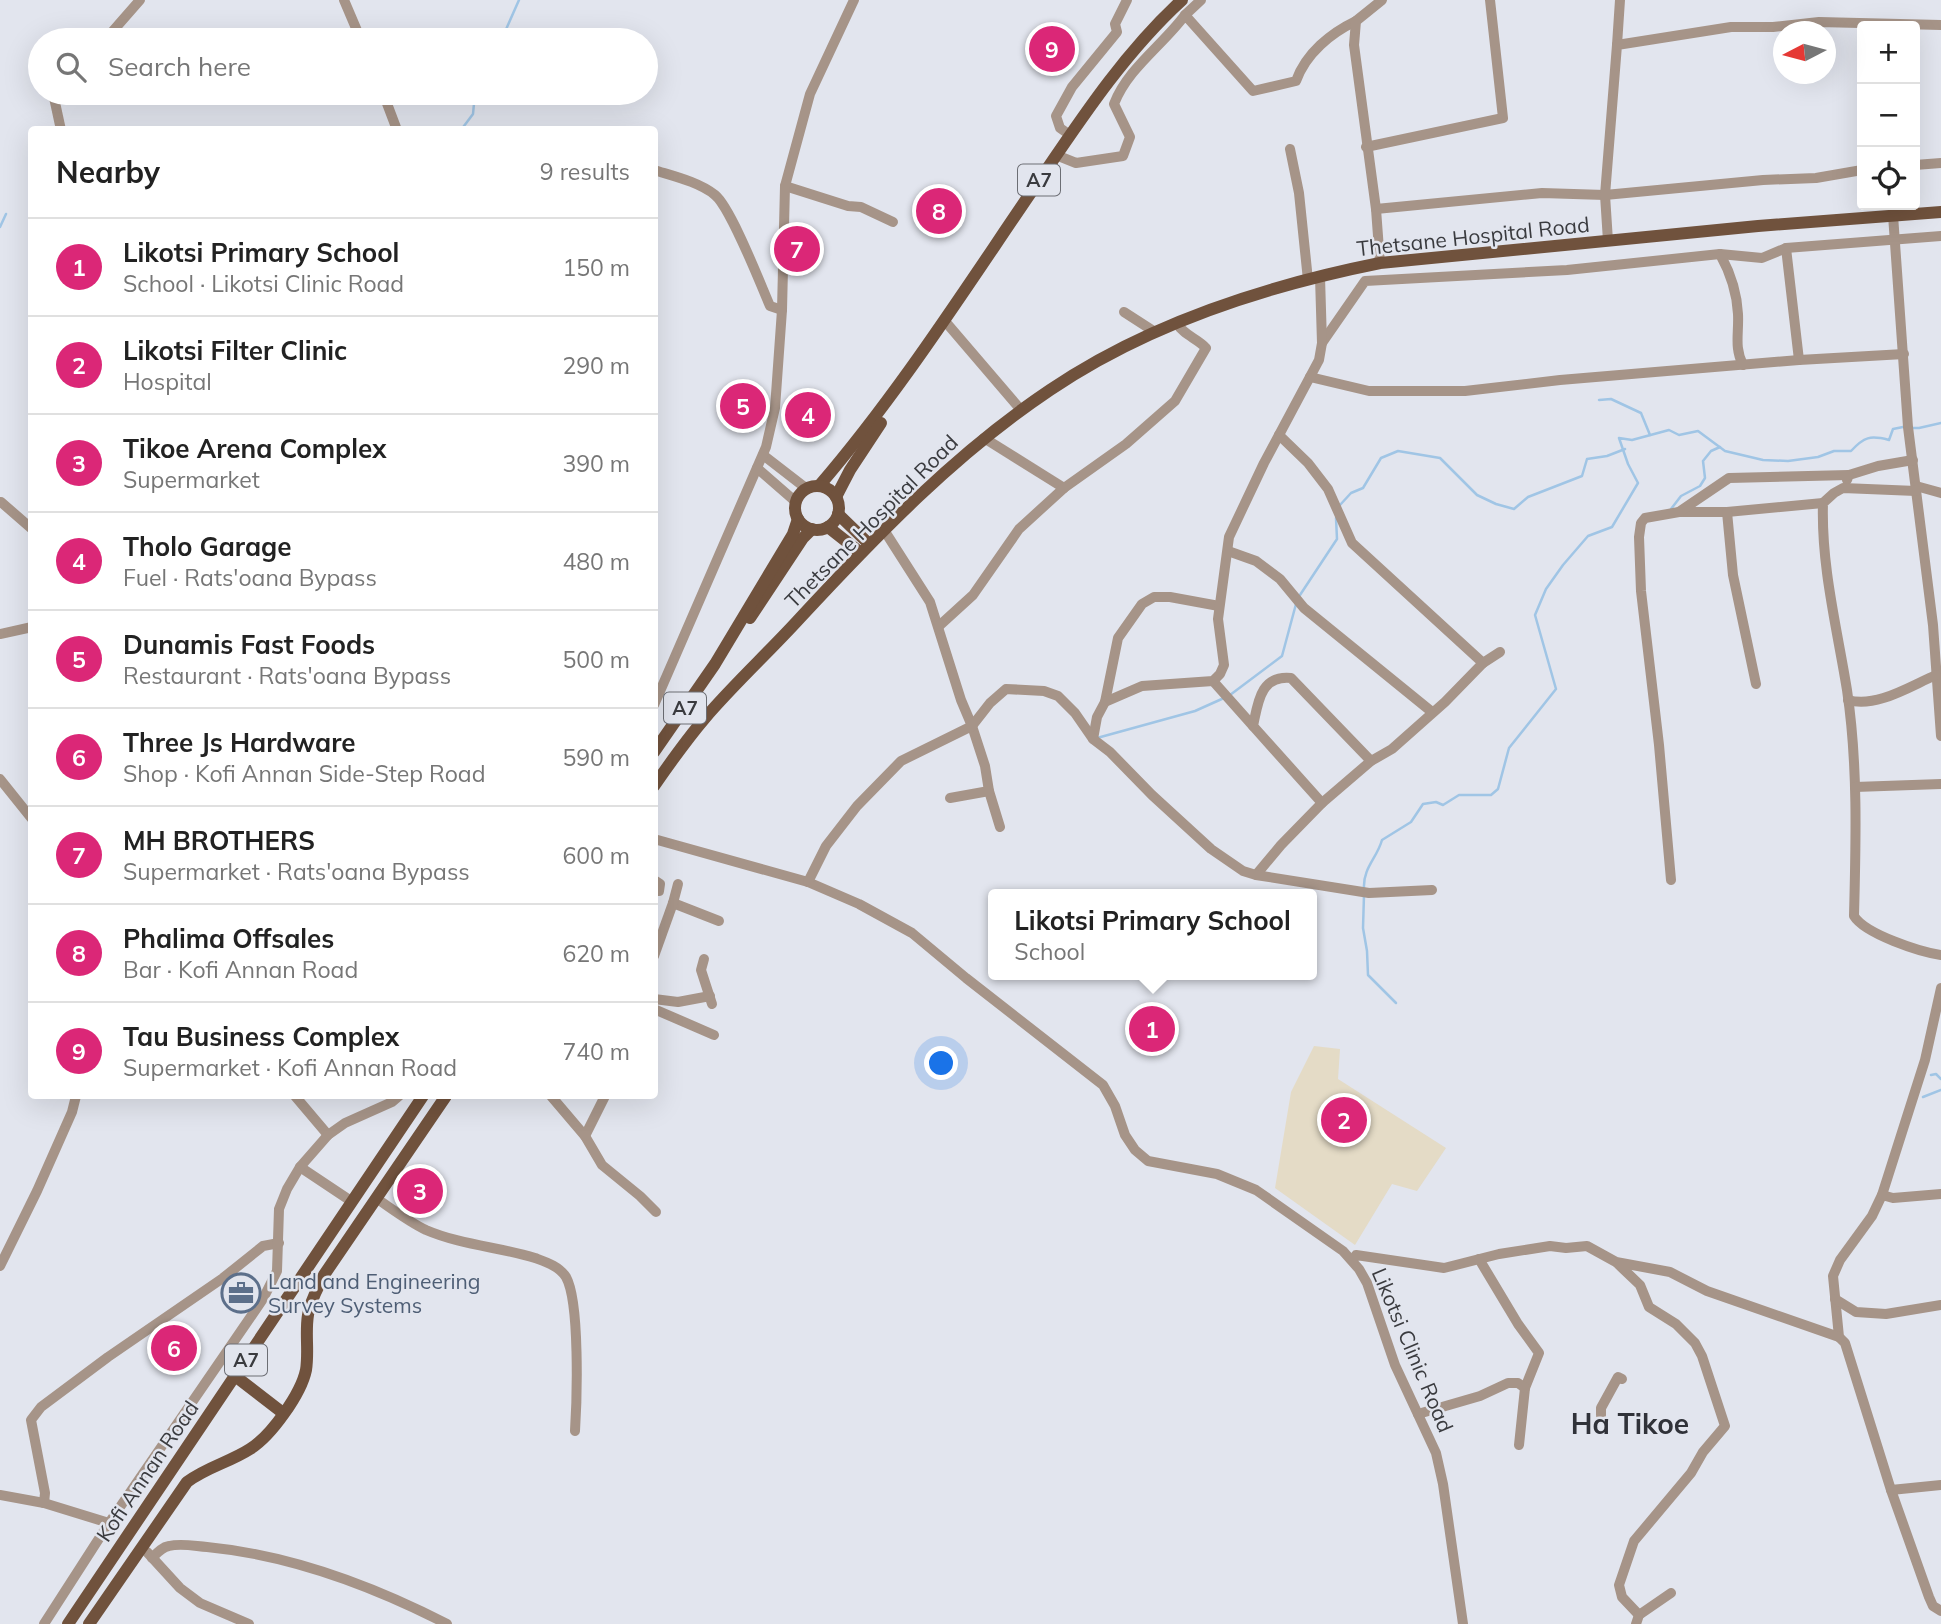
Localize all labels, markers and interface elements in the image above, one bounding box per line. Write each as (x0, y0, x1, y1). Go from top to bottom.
north arrow (1773, 21, 1836, 84)
map controls (1857, 21, 1920, 210)
button: + (1857, 21, 1920, 84)
pin: 9 (1029, 23, 1075, 75)
search box (28, 28, 658, 105)
icon: search (52, 48, 90, 86)
text: Search here (108, 50, 251, 83)
button: − (1857, 84, 1920, 147)
button: locate (1857, 147, 1920, 210)
text: Nearby (56, 153, 160, 191)
text: 9 results (540, 157, 630, 186)
road number: A7 (1018, 164, 1060, 196)
pin: 8 (916, 185, 962, 237)
street label: Thetsane Hospital Road (1355, 211, 1591, 261)
pin: 7 (774, 223, 820, 275)
text: Likotsi Primary School (123, 236, 399, 269)
text: 1 (72, 253, 86, 282)
text: 150 m (562, 253, 630, 282)
text: School · Likotsi Clinic Road (123, 269, 404, 298)
text: Likotsi Filter Clinic (123, 334, 347, 367)
text: 2 (72, 351, 86, 380)
text: 290 m (562, 351, 630, 380)
text: Hospital (123, 367, 212, 396)
pin: 5 (720, 380, 766, 432)
pin: 4 (785, 389, 831, 441)
street label: Thetsane Hospital Road (779, 429, 963, 613)
text: Tikoe Arena Complex (123, 432, 386, 465)
text: 3 (72, 449, 86, 478)
text: 390 m (562, 449, 630, 478)
text: Supermarket (123, 465, 260, 494)
text: Tholo Garage (123, 530, 291, 563)
text: 4 (72, 547, 86, 576)
text: 480 m (562, 547, 630, 576)
text: Fuel · Rats'oana Bypass (123, 563, 377, 592)
text: Dunamis Fast Foods (123, 628, 375, 661)
text: 5 (72, 645, 86, 674)
text: 500 m (562, 645, 630, 674)
text: Restaurant · Rats'oana Bypass (123, 661, 451, 690)
road number: A7 (664, 692, 706, 723)
text: Three Js Hardware (123, 726, 355, 759)
text: 6 (72, 743, 86, 772)
text: 590 m (562, 743, 630, 772)
text: Shop · Kofi Annan Side-Step Road (123, 759, 485, 788)
text: MH BROTHERS (123, 824, 315, 857)
text: 7 (72, 841, 86, 870)
text: 600 m (562, 841, 630, 870)
text: Supermarket · Rats'oana Bypass (123, 857, 470, 886)
popup (988, 889, 1317, 980)
text: Likotsi Primary School (1014, 904, 1291, 937)
text: Phalima Offsales (123, 922, 334, 955)
text: School (1014, 937, 1085, 966)
text: 8 (72, 939, 86, 968)
text: 620 m (562, 939, 630, 968)
text: Bar · Kofi Annan Road (123, 955, 358, 984)
pin: 1 (1129, 1003, 1175, 1055)
text: Tau Business Complex (123, 1020, 399, 1053)
text: 9 (72, 1037, 86, 1066)
text: 740 m (562, 1037, 630, 1066)
your location (924, 1046, 958, 1080)
text: Supermarket · Kofi Annan Road (123, 1053, 457, 1082)
pin: 2 (1321, 1094, 1367, 1146)
pin: 3 (397, 1165, 443, 1217)
street label: Likotsi Clinic Road (1367, 1264, 1459, 1436)
place label: Land and Engineering Survey Systems (268, 1268, 480, 1318)
office icon: Land and Engineering Survey Systems (220, 1272, 262, 1314)
pin: 6 (151, 1322, 197, 1374)
road number: A7 (225, 1344, 267, 1376)
street label: Kofi Annan Road (90, 1396, 204, 1546)
district label: Ha Tikoe (1571, 1406, 1689, 1441)

